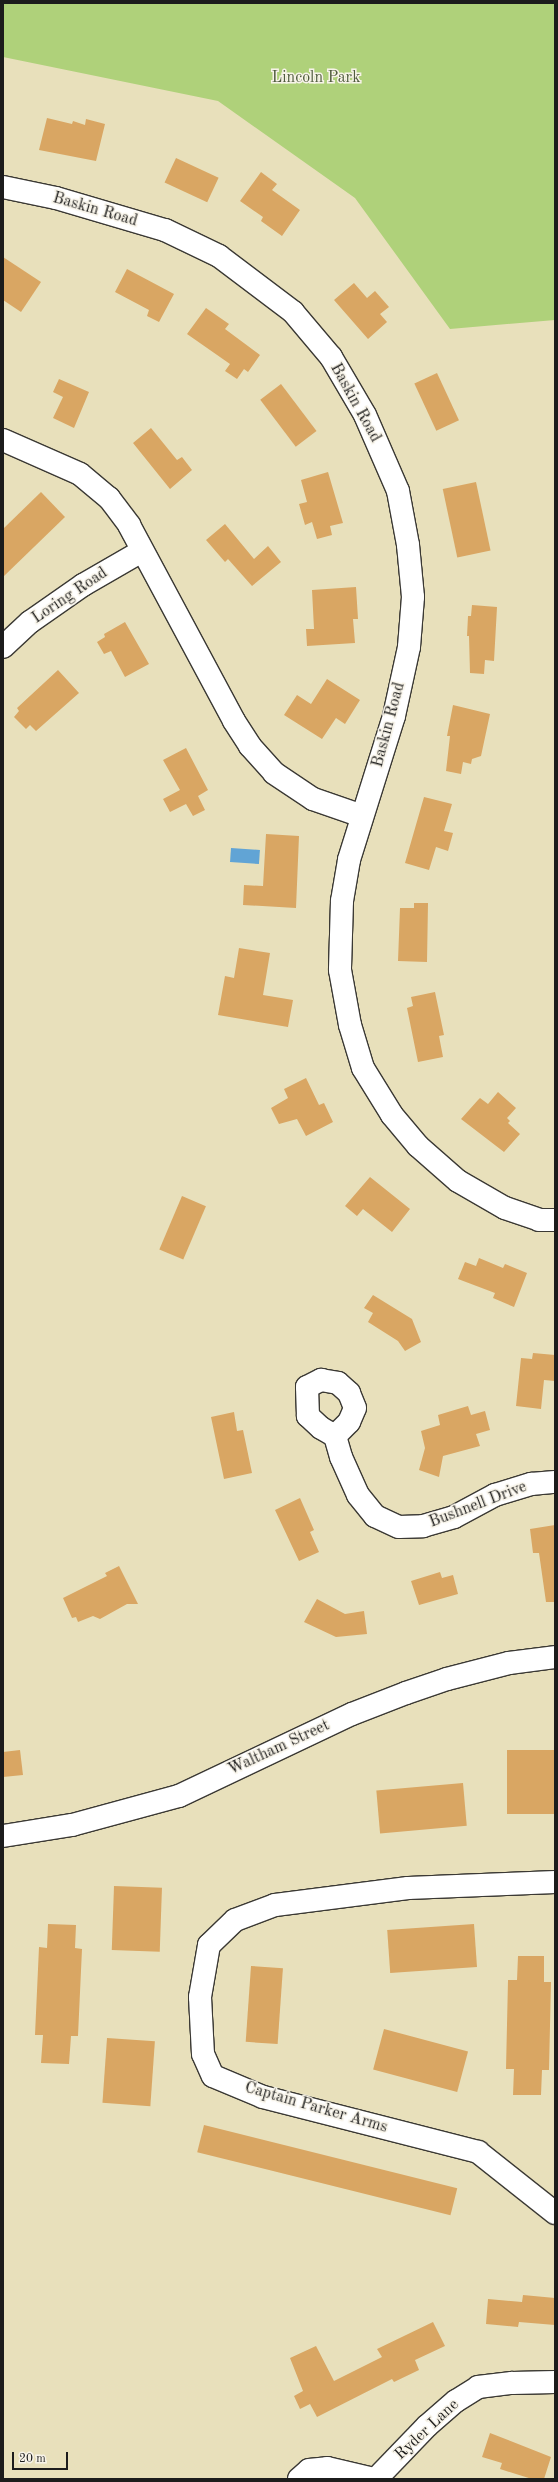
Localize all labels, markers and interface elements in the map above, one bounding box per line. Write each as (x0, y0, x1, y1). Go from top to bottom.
park label: Lincoln Park (272, 68, 360, 88)
street label: Baskin Road (50, 189, 140, 231)
street label: Baskin Road (325, 360, 385, 446)
street label: Loring Road (29, 564, 111, 628)
street label: Baskin Road (368, 680, 410, 770)
street label: Bushnell Drive (427, 1478, 529, 1532)
street label: Waltham Street (225, 1716, 333, 1780)
street label: Captain Parker Arms (242, 2078, 390, 2138)
street label: Ryder Lane (391, 2396, 463, 2464)
scale bar (14, 2444, 70, 2470)
text: 20 m (19, 2453, 46, 2465)

